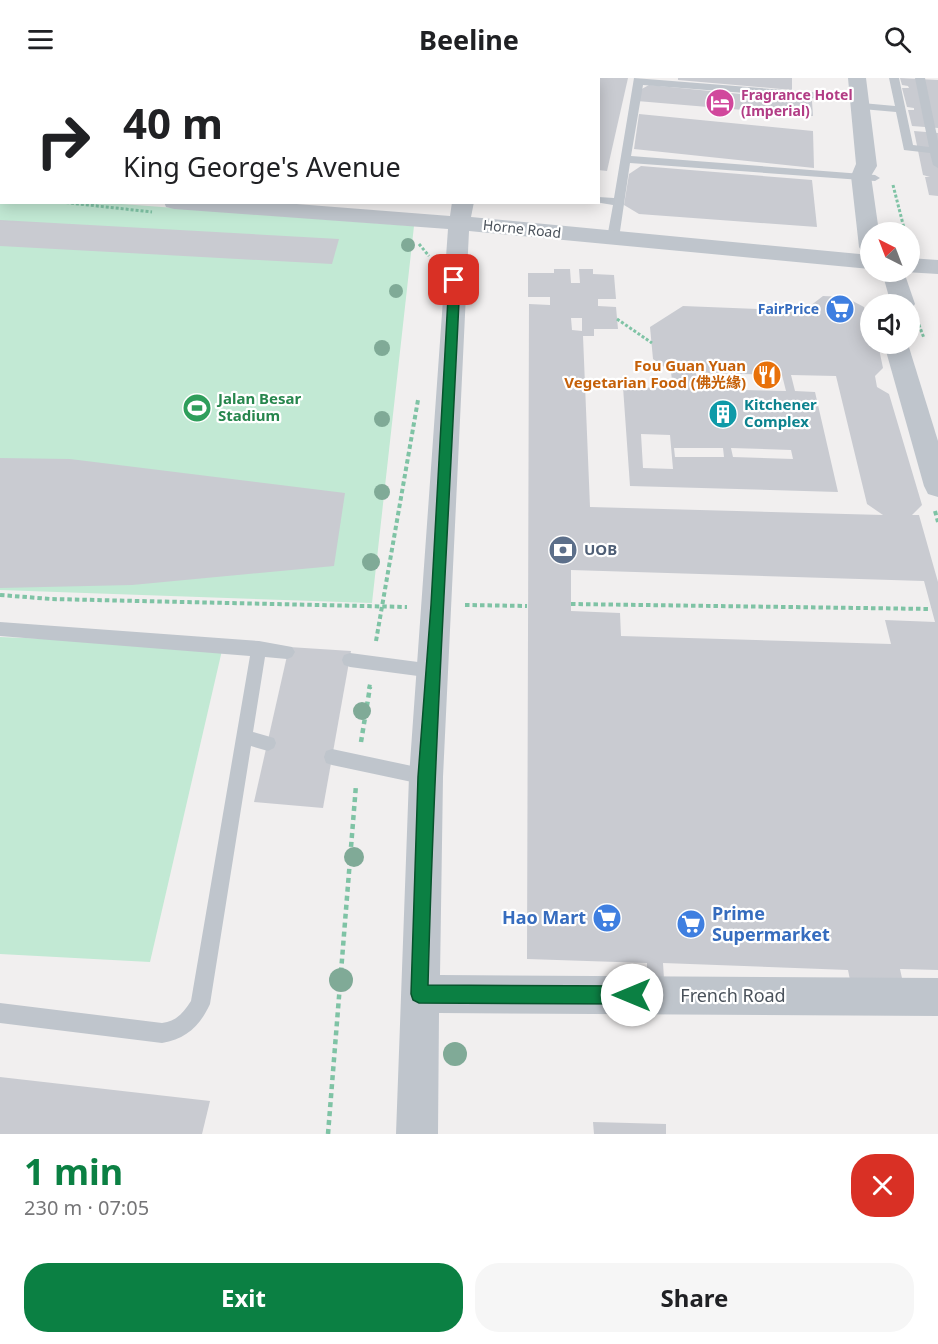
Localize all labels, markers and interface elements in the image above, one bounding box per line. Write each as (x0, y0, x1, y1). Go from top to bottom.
text: Beeline (419, 21, 519, 58)
icon: menu (24, 23, 57, 56)
icon: search (881, 23, 914, 56)
place label: Fragrance Hotel (Imperial) (741, 85, 853, 120)
hotel icon: Fragrance Hotel (Imperial) (704, 87, 736, 119)
text: 40 m (123, 94, 223, 151)
icon: right (24, 102, 102, 180)
text: King George's Avenue (123, 148, 401, 185)
street label: Horne Road (482, 215, 562, 242)
north arrow (860, 222, 920, 282)
map controls (860, 222, 920, 354)
pin (428, 254, 479, 305)
icon: arrive (437, 263, 470, 296)
supermarket icon: FairPrice (824, 293, 856, 325)
button: sound (860, 294, 920, 354)
place label: FairPrice (758, 299, 819, 318)
place label: Fou Guan Yuan Vegetarian Food (佛光緣) (564, 355, 746, 392)
restaurant icon: Fou Guan Yuan Vegetarian Food (佛光緣) (751, 359, 783, 391)
place label: Jalan Besar Stadium (216, 388, 302, 425)
sports icon: Jalan Besar Stadium (181, 392, 213, 424)
place label: Kitchener Complex (744, 394, 817, 431)
building icon: Kitchener Complex (707, 398, 739, 430)
bank icon: UOB (547, 534, 579, 566)
place label: UOB (584, 539, 617, 559)
place label: Prime Supermarket (712, 901, 830, 946)
supermarket icon: Hao Mart (591, 902, 623, 934)
place label: Hao Mart (502, 905, 586, 929)
supermarket icon: Prime Supermarket (675, 908, 707, 940)
position arrow (600, 963, 664, 1027)
street label: French Road (680, 983, 786, 1007)
text: 1 min (24, 1147, 123, 1196)
button: close (851, 1154, 914, 1217)
text: 230 m · 07:05 (24, 1194, 149, 1221)
button: Exit (24, 1263, 463, 1332)
button: Share (475, 1263, 914, 1332)

